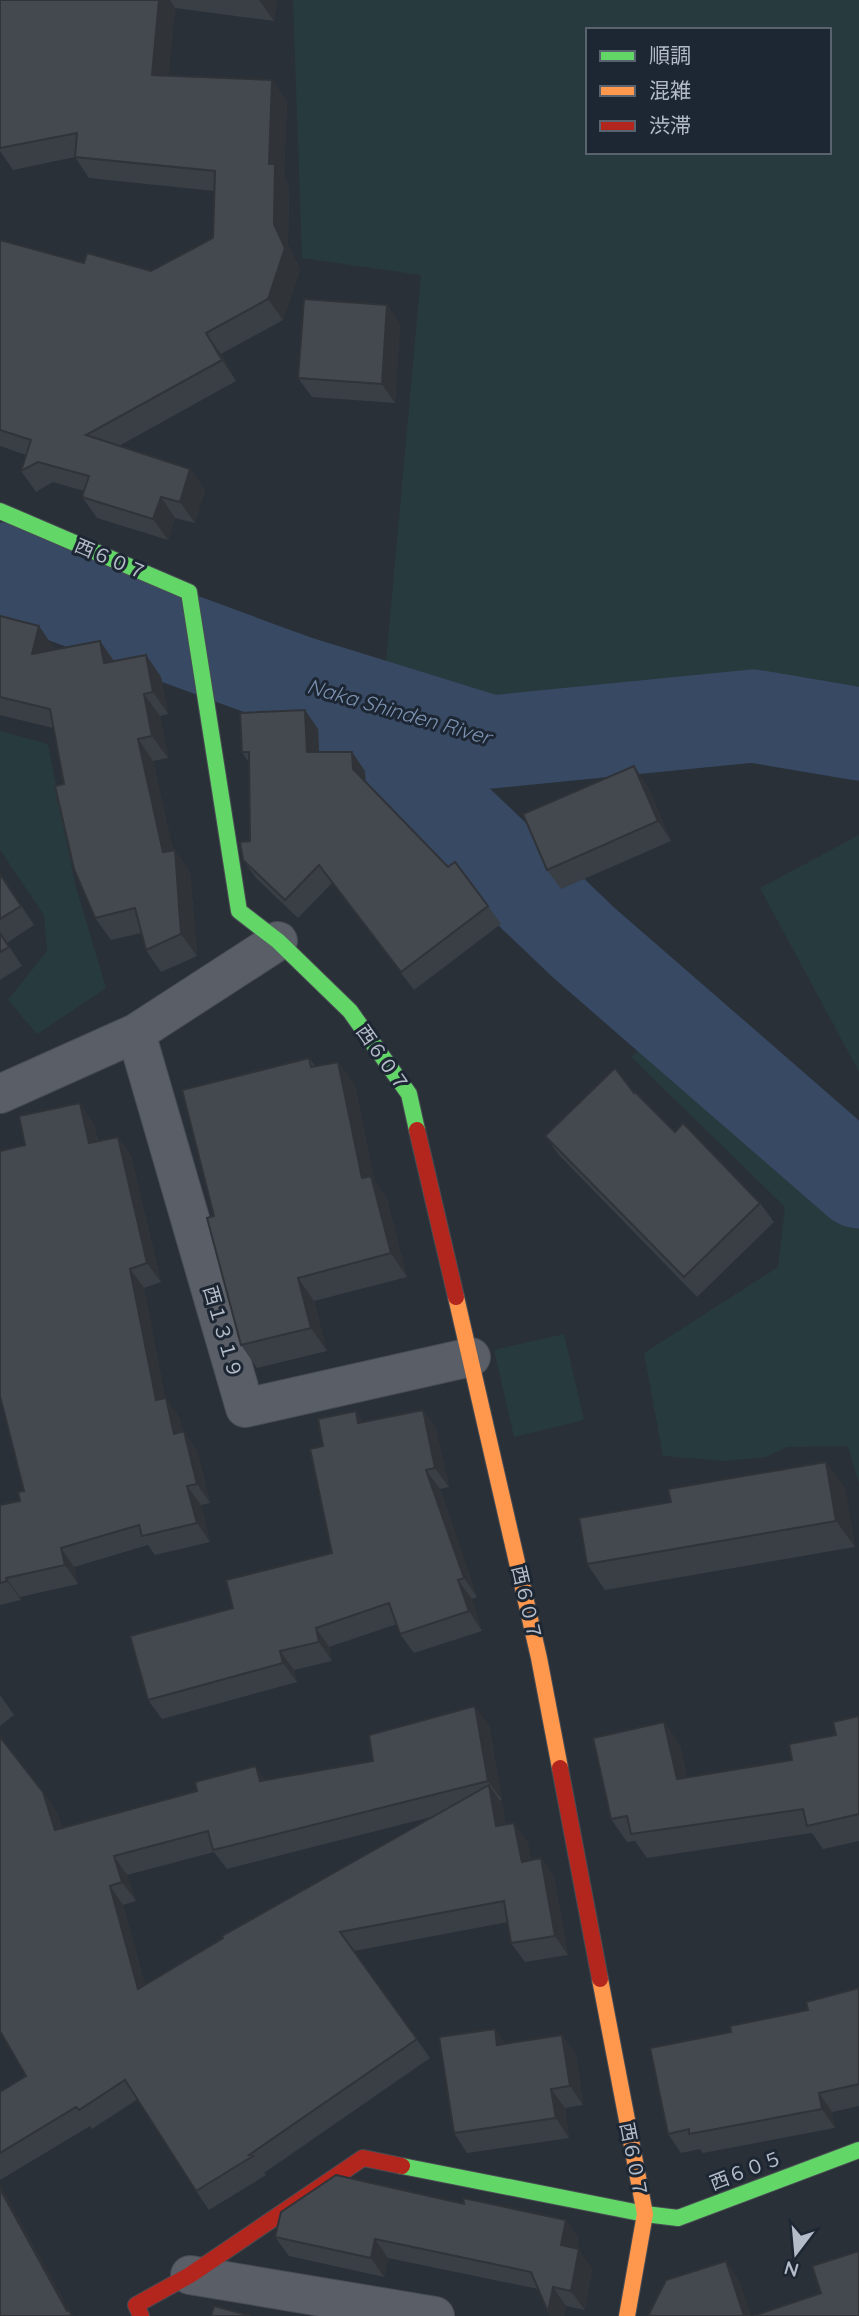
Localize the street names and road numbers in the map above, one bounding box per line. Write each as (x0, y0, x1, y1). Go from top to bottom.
street label: 西６０７ (71, 533, 151, 585)
street label: 西６０７ (351, 1020, 415, 1096)
street label: 西１３１９ (198, 1283, 248, 1381)
street label: 西６０７ (507, 1563, 547, 1643)
street label: 西６０７ (615, 2120, 653, 2200)
street label: 西６０５ (706, 2145, 786, 2195)

